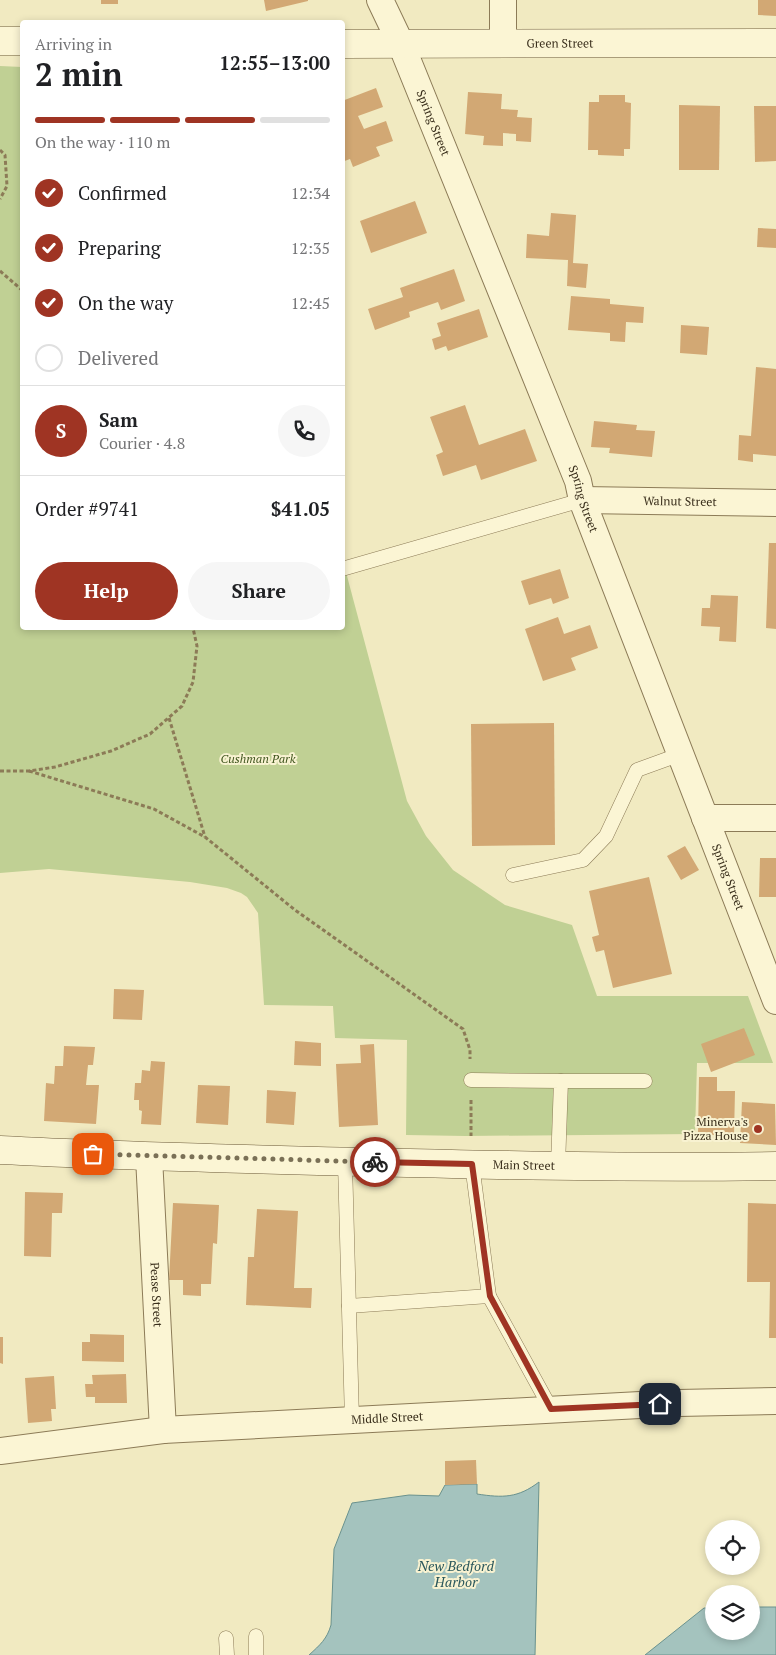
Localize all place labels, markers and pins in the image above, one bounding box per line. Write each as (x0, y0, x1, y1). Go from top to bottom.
place label: Minerva's Pizza House (683, 1114, 748, 1143)
marker: Minerva's Pizza House (752, 1123, 764, 1135)
pin (72, 1133, 114, 1175)
pin (639, 1383, 681, 1425)

